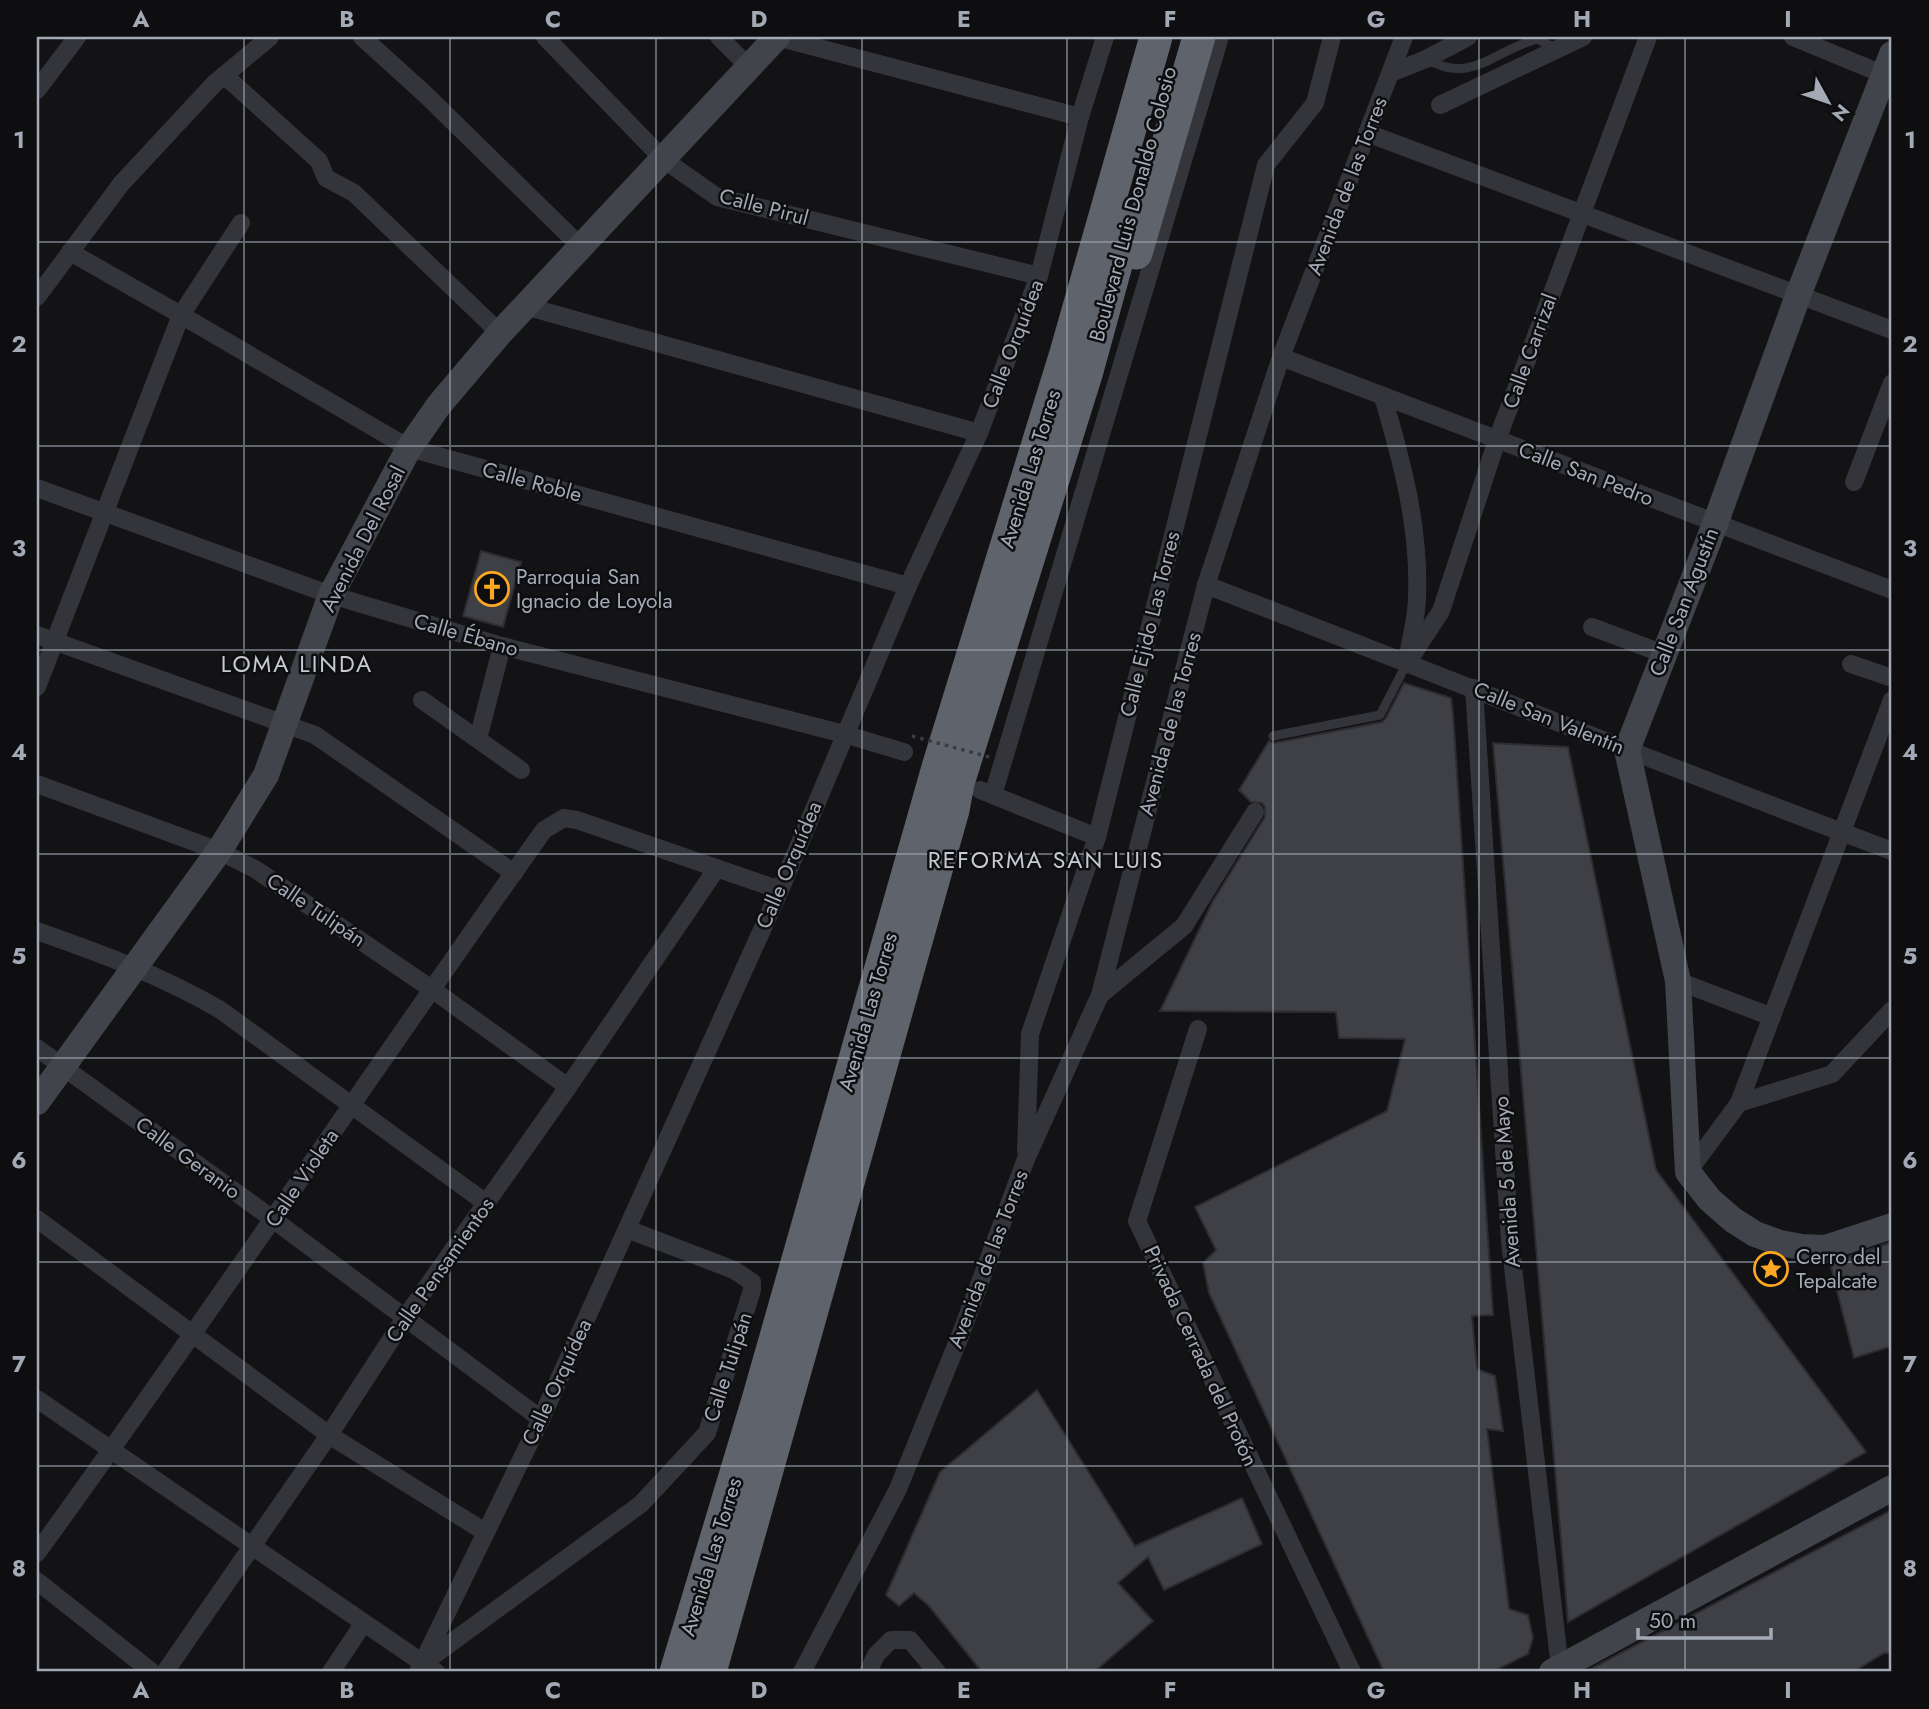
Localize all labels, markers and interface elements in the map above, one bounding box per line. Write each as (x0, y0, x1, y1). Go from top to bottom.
text: A (132, 2, 150, 36)
text: B (339, 2, 355, 36)
text: C (545, 2, 561, 36)
text: D (751, 2, 768, 36)
text: E (957, 2, 971, 36)
text: F (1164, 2, 1176, 36)
text: G (1367, 2, 1385, 36)
text: H (1573, 2, 1591, 36)
text: I (1784, 2, 1792, 36)
street label: Boulevard Luis Donaldo Colosio (1082, 63, 1184, 345)
north arrow (1792, 66, 1862, 136)
street label: Avenida de las Torres (1299, 93, 1395, 279)
text: N (1825, 98, 1856, 127)
text: 1 (13, 123, 25, 157)
text: 1 (1904, 123, 1916, 157)
street label: Calle Pirul (716, 181, 812, 233)
street label: Calle Orquídea (975, 275, 1051, 413)
street label: Calle Carrizal (1495, 289, 1565, 413)
text: 2 (11, 327, 27, 361)
text: 2 (1902, 327, 1918, 361)
street label: Avenida Las Torres (992, 386, 1068, 552)
street label: Calle San Pedro (1514, 435, 1658, 513)
street label: Calle Roble (479, 454, 585, 510)
street label: Avenida Del Rosal (313, 461, 413, 617)
street label: Calle San Agustín (1642, 523, 1726, 681)
street label: Calle Ejido Las Torres (1112, 528, 1188, 720)
text: 3 (12, 531, 26, 565)
text: 3 (1903, 531, 1917, 565)
place label: Parroquia San Ignacio de Loyola (516, 562, 673, 616)
church icon: Parroquia San Ignacio de Loyola (473, 570, 511, 608)
street label: Calle Ébano (410, 606, 522, 664)
street label: Avenida de las Torres (1131, 629, 1209, 819)
district label: LOMA LINDA (221, 647, 373, 681)
street label: Calle San Valentín (1469, 674, 1629, 762)
text: 4 (11, 735, 27, 769)
text: 4 (1902, 735, 1918, 769)
street label: Calle Orquídea (749, 797, 829, 933)
district label: REFORMA SAN LUIS (928, 843, 1164, 877)
street label: Calle Tulipán (260, 866, 372, 954)
street label: Avenida Las Torres (831, 929, 905, 1095)
text: 5 (12, 939, 26, 973)
text: 5 (1903, 939, 1917, 973)
street label: Avenida 5 de Mayo (1486, 1095, 1528, 1269)
street label: Calle Geranio (129, 1110, 247, 1206)
street label: Calle Violeta (258, 1123, 346, 1233)
text: 6 (11, 1143, 27, 1177)
text: 6 (1902, 1143, 1918, 1177)
street label: Avenida de las Torres (940, 1166, 1036, 1352)
street label: Calle Pensamientos (379, 1191, 501, 1349)
street label: Privada Cerrada del Protón (1137, 1241, 1265, 1471)
place label: Cerro del Tepalcate (1796, 1242, 1881, 1296)
place icon: Cerro del Tepalcate (1752, 1250, 1790, 1288)
street label: Calle Tulipán (696, 1308, 760, 1426)
street label: Calle Orquídea (515, 1314, 599, 1450)
text: 7 (12, 1347, 26, 1381)
text: 7 (1903, 1347, 1917, 1381)
street label: Avenida Las Torres (673, 1474, 749, 1640)
text: 8 (12, 1551, 26, 1585)
text: 8 (1903, 1551, 1917, 1585)
scale bar (1638, 1597, 1772, 1641)
text: 50 m (1649, 1606, 1696, 1636)
text: A (132, 1673, 150, 1707)
text: B (339, 1673, 355, 1707)
text: C (545, 1673, 561, 1707)
text: D (751, 1673, 768, 1707)
text: E (957, 1673, 971, 1707)
text: F (1164, 1673, 1176, 1707)
text: G (1367, 1673, 1385, 1707)
text: H (1573, 1673, 1591, 1707)
text: I (1784, 1673, 1792, 1707)

